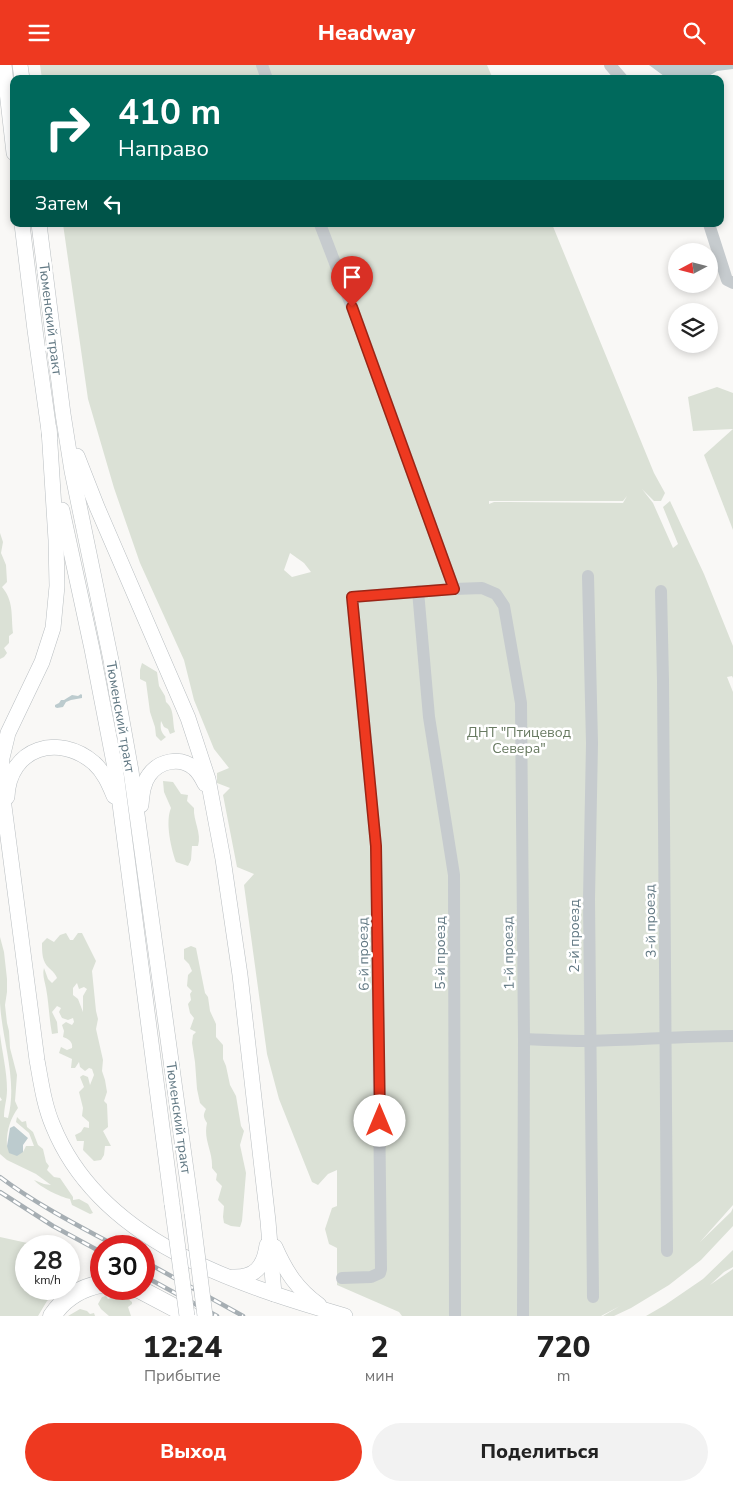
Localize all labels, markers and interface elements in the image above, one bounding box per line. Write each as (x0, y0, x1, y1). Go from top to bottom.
text: Headway (318, 18, 415, 48)
icon: menu (25, 19, 53, 47)
icon: search (680, 19, 708, 47)
text: 410 m (118, 89, 221, 136)
icon: right (35, 95, 100, 160)
text: Направо (118, 134, 209, 164)
icon: left (99, 190, 127, 218)
text: Затем (35, 191, 89, 217)
north arrow (668, 243, 718, 293)
map controls (668, 243, 718, 353)
pin (331, 256, 373, 307)
street label: Тюменский тракт (34, 262, 67, 377)
icon: arrive (338, 263, 366, 291)
button: layers (668, 303, 718, 353)
street label: Тюменский тракт (101, 660, 140, 775)
park label: ДНТ "Птицевод Севера" (467, 723, 571, 758)
street label: 3-й проезд (640, 884, 661, 958)
street label: 2-й проезд (565, 899, 584, 973)
street label: 5-й проезд (431, 916, 450, 990)
street label: 1-й проезд (498, 916, 519, 990)
street label: 6-й проезд (353, 917, 374, 991)
street label: Тюменский тракт (161, 1061, 196, 1176)
position arrow (353, 1094, 405, 1146)
speed limit sign: 30 (90, 1235, 155, 1300)
text: 28 (32, 1244, 63, 1278)
text: km/h (34, 1272, 61, 1288)
text: 12:24 (142, 1327, 222, 1368)
text: 2 (370, 1327, 388, 1368)
text: 720 (537, 1327, 591, 1368)
text: Прибытие (144, 1365, 221, 1387)
text: мин (365, 1365, 394, 1387)
text: m (557, 1365, 570, 1387)
button: Выход (25, 1423, 362, 1481)
button: Поделиться (372, 1423, 708, 1481)

